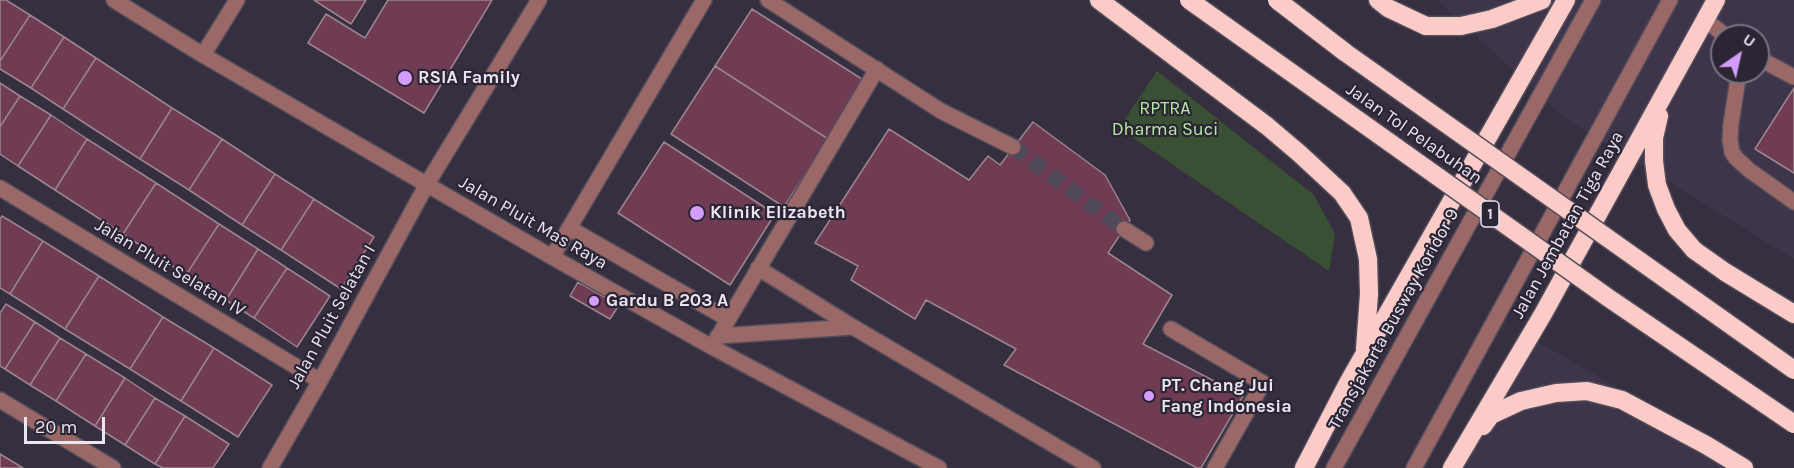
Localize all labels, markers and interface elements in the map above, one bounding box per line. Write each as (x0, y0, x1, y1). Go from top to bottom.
north arrow (1710, 24, 1770, 84)
text: U (1739, 29, 1759, 51)
place label: RSIA Family (418, 67, 520, 89)
marker: RSIA Family (396, 69, 414, 87)
street label: Jalan Tol Pelabuhan (1342, 79, 1486, 189)
park label: RPTRA Dharma Suci (1112, 98, 1218, 140)
street label: Jalan Jembatan Tiga Raya (1507, 128, 1629, 322)
street label: Jalan Pluit Mas Raya (455, 172, 611, 274)
road number: 1 (1481, 201, 1499, 227)
place label: Klinik Elizabeth (710, 202, 846, 224)
marker: Klinik Elizabeth (688, 204, 706, 222)
street label: Transjakarta Busway Koridor 9 (1324, 205, 1464, 433)
street label: Jalan Pluit Selatan IV (91, 215, 249, 321)
street label: Jalan Pluit Selatan I (283, 241, 381, 393)
place label: Gardu B 203 A (606, 290, 728, 312)
marker: Gardu B 203 A (587, 294, 601, 308)
place label: PT. Chang Jui Fang Indonesia (1161, 375, 1292, 418)
marker: PT. Chang Jui Fang Indonesia (1142, 389, 1156, 403)
scale bar (27, 405, 108, 443)
text: 20 m (35, 416, 77, 438)

